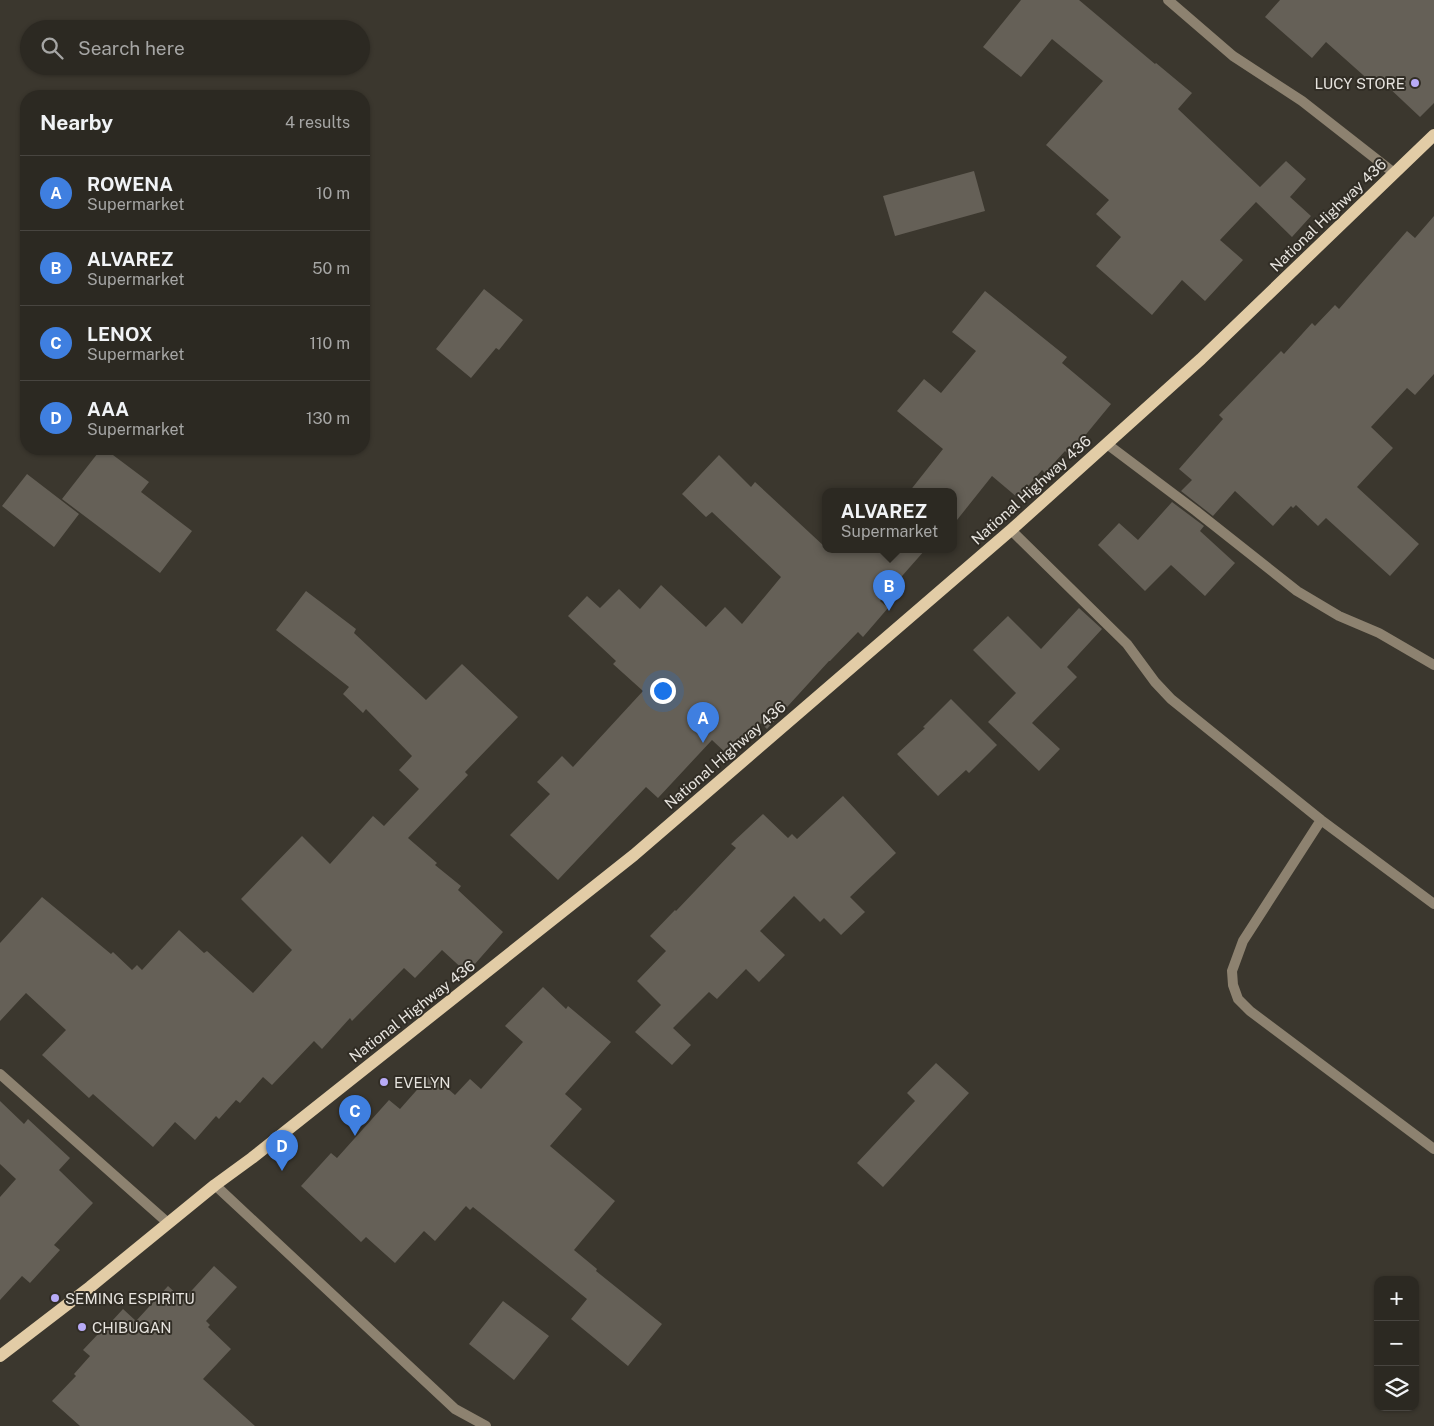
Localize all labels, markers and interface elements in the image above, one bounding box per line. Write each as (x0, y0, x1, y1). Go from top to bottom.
search box (20, 20, 370, 75)
icon: search (38, 34, 66, 62)
text: Search here (78, 37, 185, 59)
place label: LUCY STORE (1315, 75, 1405, 92)
marker: LUCY STORE (1409, 77, 1421, 89)
text: Nearby (40, 110, 113, 135)
text: 4 results (285, 113, 350, 132)
street label: National Highway 436 (1266, 155, 1390, 275)
text: ROWENA (87, 173, 173, 195)
text: A (50, 184, 62, 203)
text: 10 m (316, 184, 350, 203)
text: Supermarket (87, 195, 184, 214)
text: ALVAREZ (87, 248, 173, 270)
text: B (51, 259, 61, 278)
text: 50 m (312, 259, 350, 278)
text: Supermarket (87, 270, 184, 289)
text: LENOX (87, 323, 153, 345)
text: C (50, 334, 62, 353)
text: 110 m (309, 334, 350, 353)
text: Supermarket (87, 345, 184, 364)
text: AAA (87, 398, 129, 420)
text: D (50, 409, 62, 428)
text: 130 m (306, 409, 350, 428)
text: Supermarket (87, 420, 184, 439)
street label: National Highway 436 (968, 432, 1094, 548)
popup (822, 488, 957, 553)
text: ALVAREZ (841, 500, 927, 522)
text: Supermarket (841, 522, 938, 541)
pin: B (873, 570, 905, 611)
your location (650, 678, 676, 704)
street label: National Highway 436 (661, 698, 789, 812)
pin: A (687, 702, 719, 743)
street label: National Highway 436 (346, 957, 478, 1065)
place label: EVELYN (394, 1074, 451, 1091)
marker: EVELYN (378, 1076, 390, 1088)
pin: C (339, 1095, 371, 1136)
pin: D (266, 1130, 298, 1171)
map controls (1374, 1276, 1419, 1411)
button: + (1374, 1276, 1419, 1321)
place label: SEMING ESPIRITU (65, 1290, 195, 1307)
marker: SEMING ESPIRITU (49, 1292, 61, 1304)
place label: CHIBUGAN (92, 1319, 172, 1336)
marker: CHIBUGAN (76, 1321, 88, 1333)
button: − (1374, 1321, 1419, 1366)
button: layers (1374, 1366, 1419, 1411)

